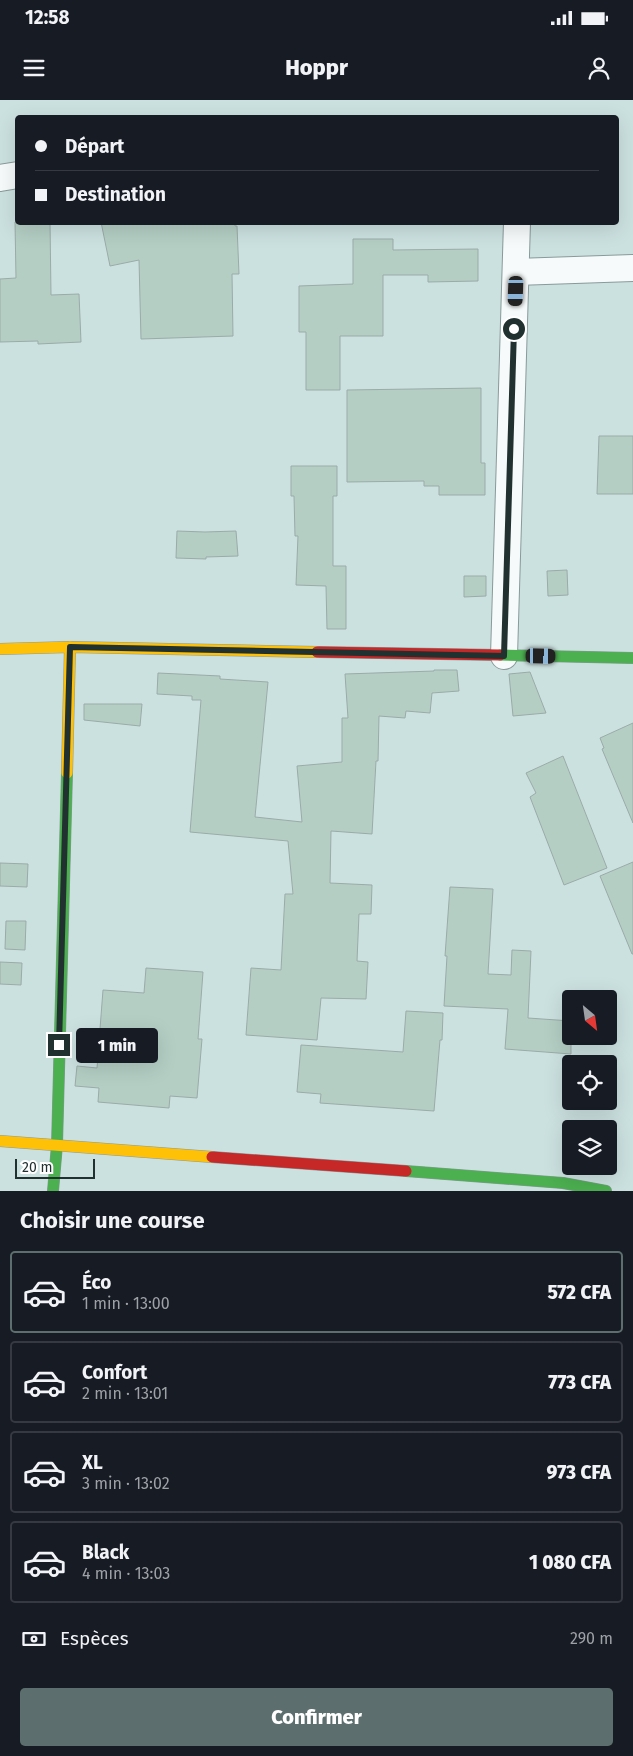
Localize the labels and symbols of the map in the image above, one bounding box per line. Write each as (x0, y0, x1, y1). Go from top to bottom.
car (507, 276, 524, 306)
route start (503, 318, 525, 340)
car (525, 648, 556, 664)
north arrow (562, 990, 618, 1045)
callout: 1 min (76, 1028, 159, 1062)
route end (48, 1034, 70, 1056)
scale bar (15, 1156, 95, 1179)

